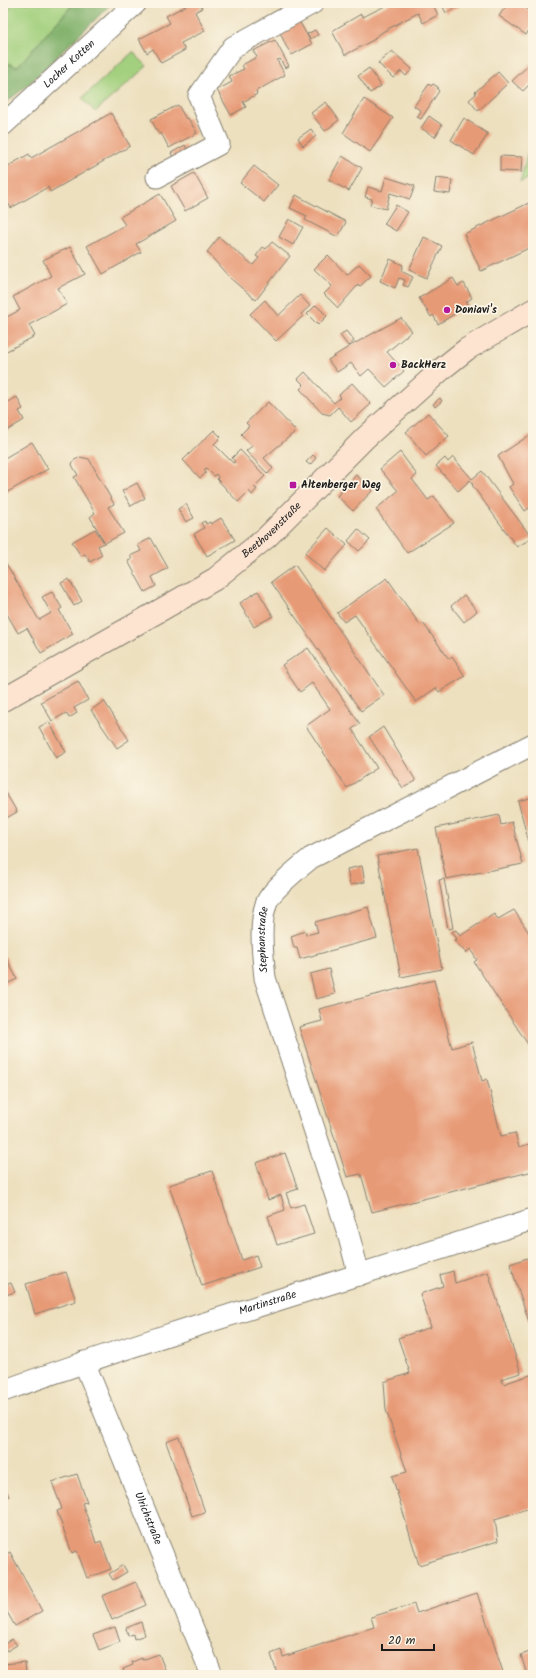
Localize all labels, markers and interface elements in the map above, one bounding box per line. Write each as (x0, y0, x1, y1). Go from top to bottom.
street label: Locher Kotten (39, 35, 100, 93)
place label: Doniavi's (455, 301, 498, 319)
marker: Doniavi's (442, 305, 452, 315)
place label: BackHerz (401, 356, 446, 374)
marker: BackHerz (388, 360, 398, 370)
place label: Altenberger Weg (301, 476, 381, 494)
marker: Altenberger Weg (288, 480, 298, 490)
street label: Beethovenstraße (238, 498, 306, 563)
street label: Stephanstraße (253, 904, 274, 974)
street label: Martinstraße (237, 1286, 299, 1321)
street label: Ulrichstraße (129, 1489, 167, 1548)
scale bar (382, 1626, 434, 1652)
text: 20 m (388, 1631, 416, 1650)

